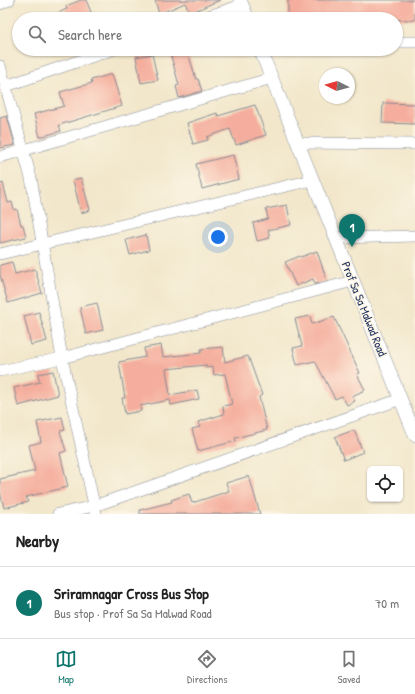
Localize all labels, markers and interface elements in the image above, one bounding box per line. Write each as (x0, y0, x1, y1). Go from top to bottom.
search box (12, 12, 403, 56)
icon: search (26, 23, 48, 45)
text: Search here (58, 24, 122, 45)
north arrow (319, 68, 355, 104)
pin: 1 (339, 214, 365, 247)
your location (208, 227, 228, 247)
street label: Prof Sa Sa Malwad Road (338, 259, 391, 359)
map controls (367, 466, 403, 502)
button: locate (367, 466, 403, 502)
text: Nearby (16, 529, 59, 552)
text: Sriramnagar Cross Bus Stop (54, 583, 209, 604)
text: 1 (27, 594, 31, 612)
text: 70 m (375, 594, 399, 612)
text: Bus stop · Prof Sa Sa Malwad Road (54, 604, 212, 622)
tab: Map (55, 648, 77, 686)
tab: Directions (187, 648, 228, 686)
tab: Saved (338, 648, 360, 686)

